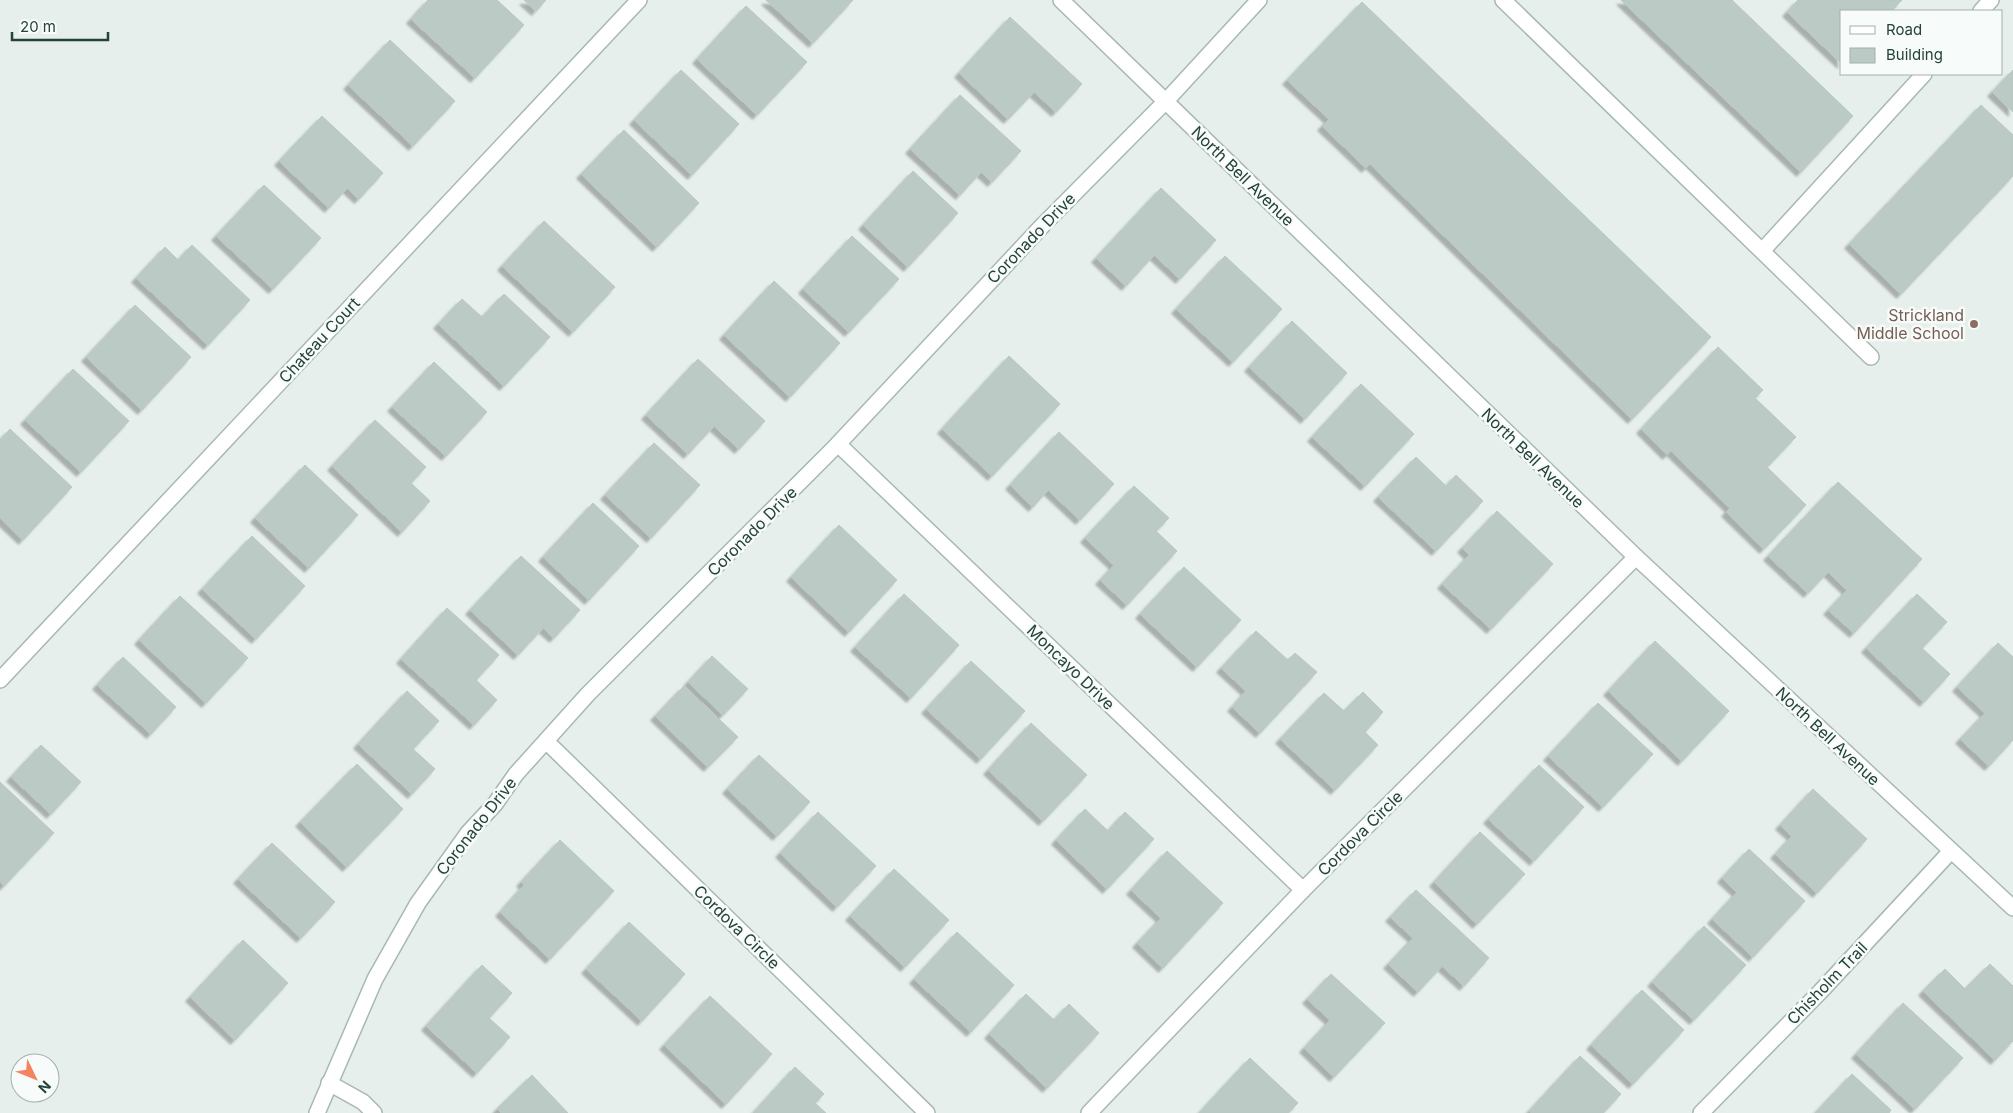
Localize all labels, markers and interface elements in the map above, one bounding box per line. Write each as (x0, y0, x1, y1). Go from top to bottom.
scale bar (12, 10, 109, 42)
legend (1840, 10, 2003, 75)
text: 20 m (20, 17, 56, 36)
text: Road (1886, 20, 1922, 39)
text: Building (1886, 45, 1943, 64)
street label: North Bell Avenue (1187, 122, 1299, 230)
street label: Coronado Drive (983, 188, 1079, 288)
street label: Chateau Court (274, 293, 364, 387)
place label: Strickland Middle School (1856, 305, 1964, 343)
marker: Strickland Middle School (1968, 318, 1980, 330)
street label: North Bell Avenue (1477, 404, 1589, 512)
street label: Coronado Drive (703, 482, 801, 580)
street label: Moncayo Drive (1023, 620, 1119, 714)
street label: North Bell Avenue (1772, 683, 1884, 789)
street label: Coronado Drive (432, 773, 520, 879)
street label: Cordova Circle (1313, 786, 1407, 880)
street label: Cordova Circle (690, 881, 784, 973)
street label: Chisholm Trail (1783, 938, 1871, 1028)
north arrow (10, 1053, 60, 1103)
text: N (35, 1078, 55, 1097)

